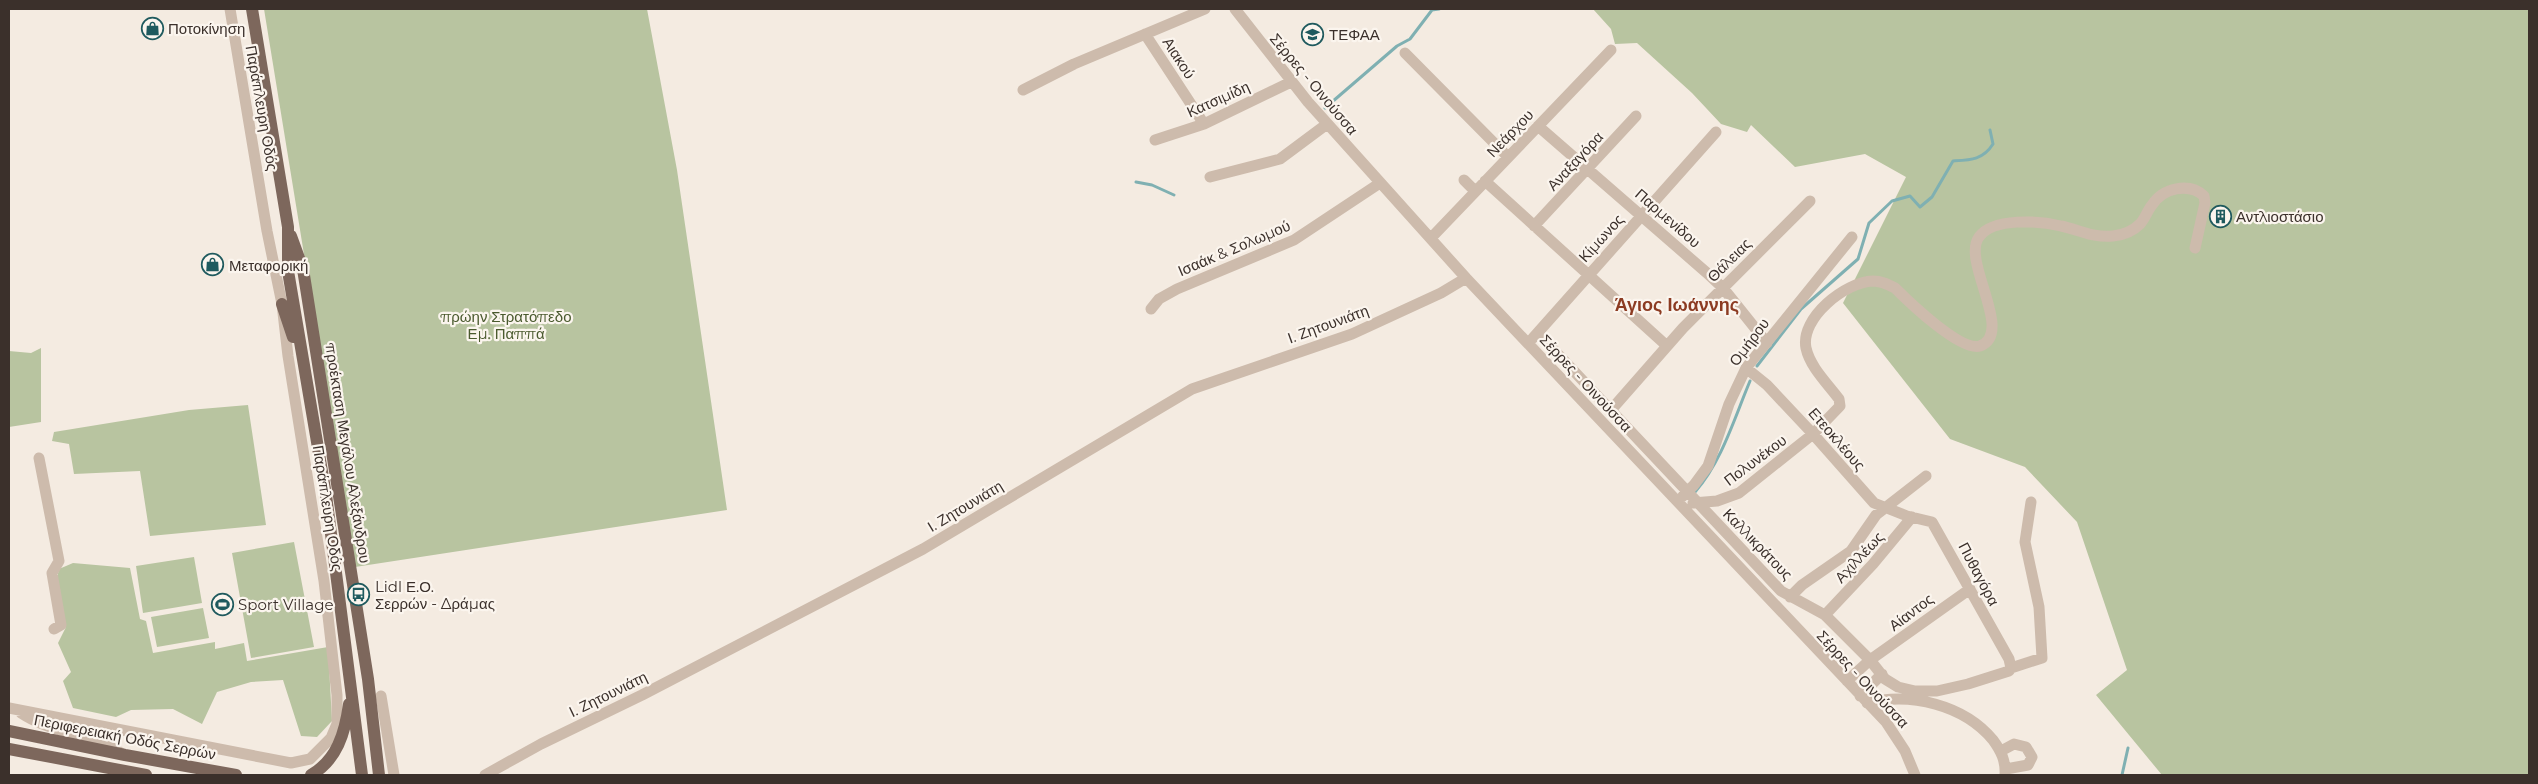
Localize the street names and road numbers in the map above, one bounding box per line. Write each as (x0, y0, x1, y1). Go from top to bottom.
street label: Σέρρες - Οινούσσα (1266, 29, 1362, 139)
street label: Αιακού (1159, 34, 1199, 82)
street label: Παράπλευρη Οδός (242, 44, 282, 172)
street label: Κατσιμίδη (1184, 77, 1252, 121)
street label: Νεάρχου (1483, 105, 1537, 161)
street label: Αναξαγόρα (1543, 127, 1607, 195)
street label: Παρμενίδου (1631, 184, 1705, 252)
street label: Κίμωνος (1574, 210, 1628, 266)
street label: Ισαάκ & Σολωμού (1175, 216, 1293, 280)
street label: Θάλειας (1703, 234, 1755, 286)
street label: Ι. Ζητουνιάτη (1285, 301, 1371, 347)
street label: Ομήρου (1725, 314, 1773, 370)
street label: Σέρρες - Οινούσσα (1536, 330, 1636, 436)
street label: προέκταση Μεγάλου Αλεξάνδρου (321, 341, 375, 564)
street label: Ετεοκλέους (1805, 404, 1869, 474)
street label: Πολυνέκου (1720, 430, 1790, 490)
street label: Παράπλευρη Οδός (309, 444, 347, 572)
street label: Ι. Ζητουνιάτη (924, 476, 1006, 536)
street label: Καλλικράτους (1719, 504, 1797, 584)
street label: Αχιλλέως (1830, 527, 1888, 587)
street label: Πυθαγόρα (1954, 539, 2004, 609)
street label: Αίαντος (1885, 589, 1937, 635)
street label: Σέρρες - Οινούσσα (1813, 626, 1913, 732)
street label: Ι. Ζητουνιάτη (566, 667, 650, 721)
street label: Περιφερειακή Οδός Σερρών (33, 710, 217, 764)

